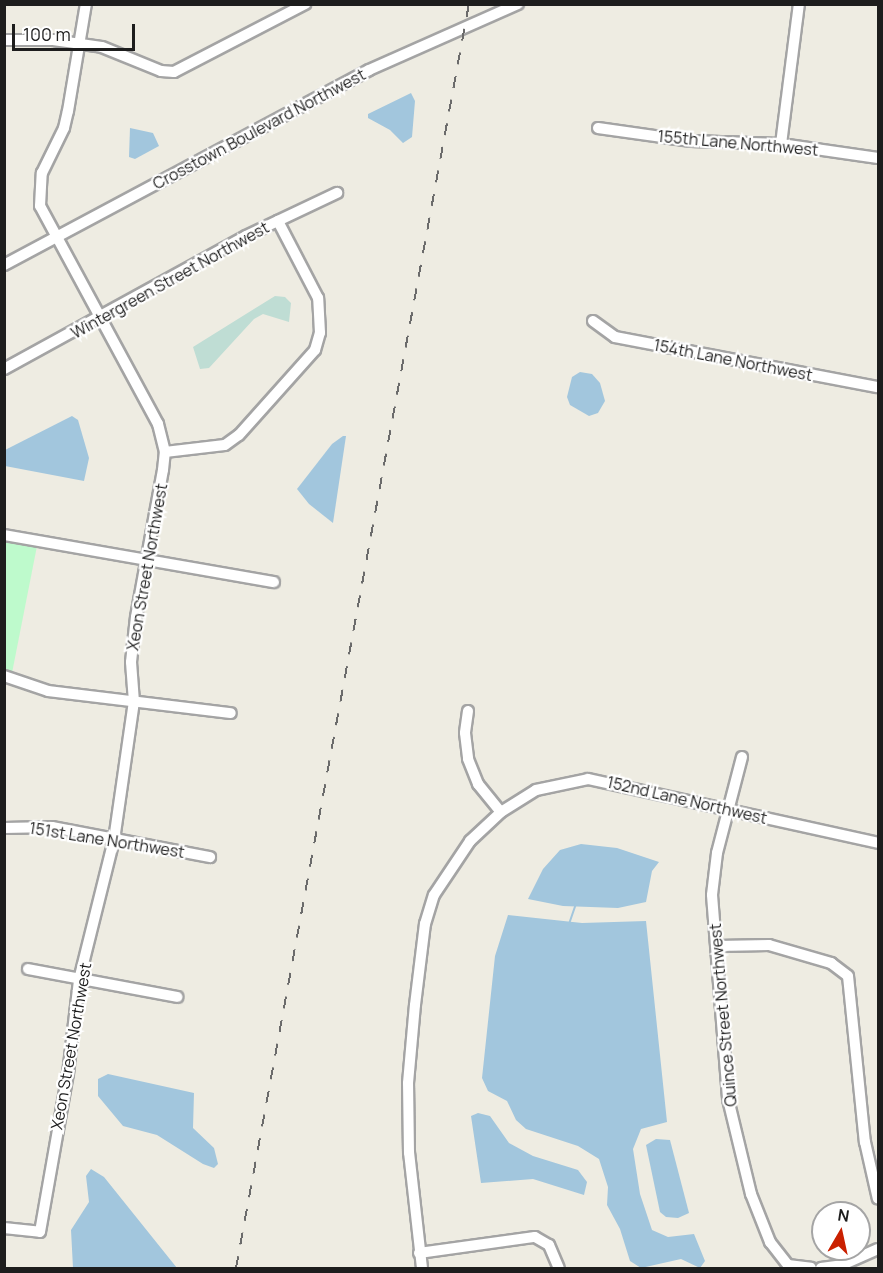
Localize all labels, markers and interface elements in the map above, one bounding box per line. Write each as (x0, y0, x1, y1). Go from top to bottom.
scale bar (15, 12, 138, 50)
text: 100 m (23, 22, 71, 46)
street label: Crosstown Boulevard Northwest (149, 65, 369, 193)
street label: 155th Lane Northwest (657, 126, 819, 160)
street label: Wintergreen Street Northwest (68, 217, 272, 343)
street label: 154th Lane Northwest (652, 335, 814, 385)
street label: Xeon Street Northwest (123, 482, 171, 652)
street label: 152nd Lane Northwest (605, 772, 769, 828)
street label: 151st Lane Northwest (28, 818, 186, 862)
street label: Quince Street Northwest (705, 923, 741, 1107)
street label: Xeon Street Northwest (47, 961, 95, 1131)
north arrow (811, 1201, 871, 1261)
text: N (836, 1203, 851, 1227)

